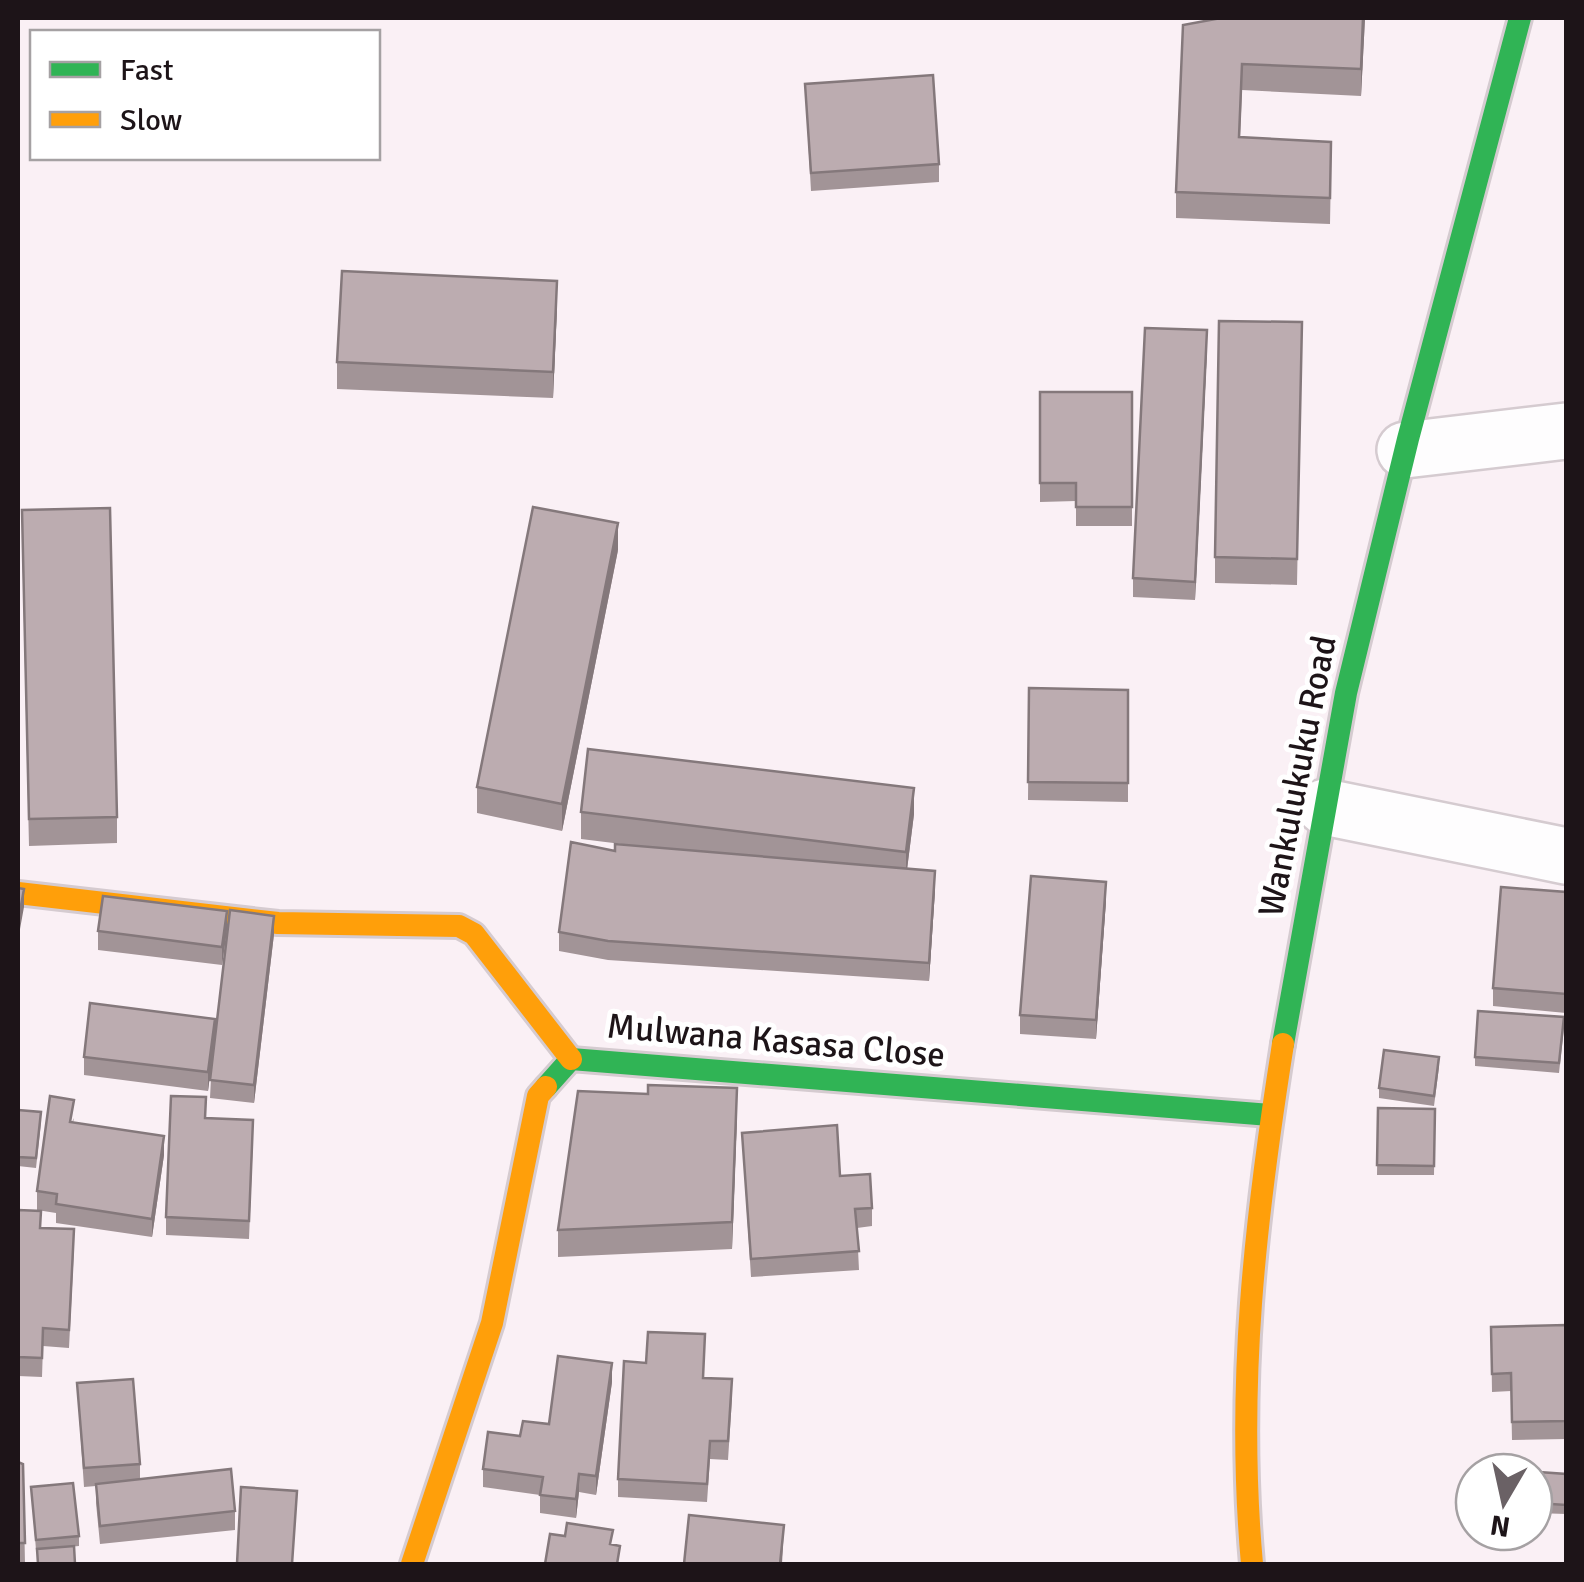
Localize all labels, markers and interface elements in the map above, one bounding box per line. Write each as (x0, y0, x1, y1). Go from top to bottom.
legend (30, 30, 380, 160)
text: Fast (120, 52, 173, 89)
text: Slow (120, 102, 182, 139)
street label: Wankulukuku Road (1249, 632, 1346, 920)
street label: Mulwana Kasasa Close (605, 1004, 947, 1077)
north arrow (1454, 1452, 1554, 1552)
text: N (1488, 1507, 1513, 1544)

